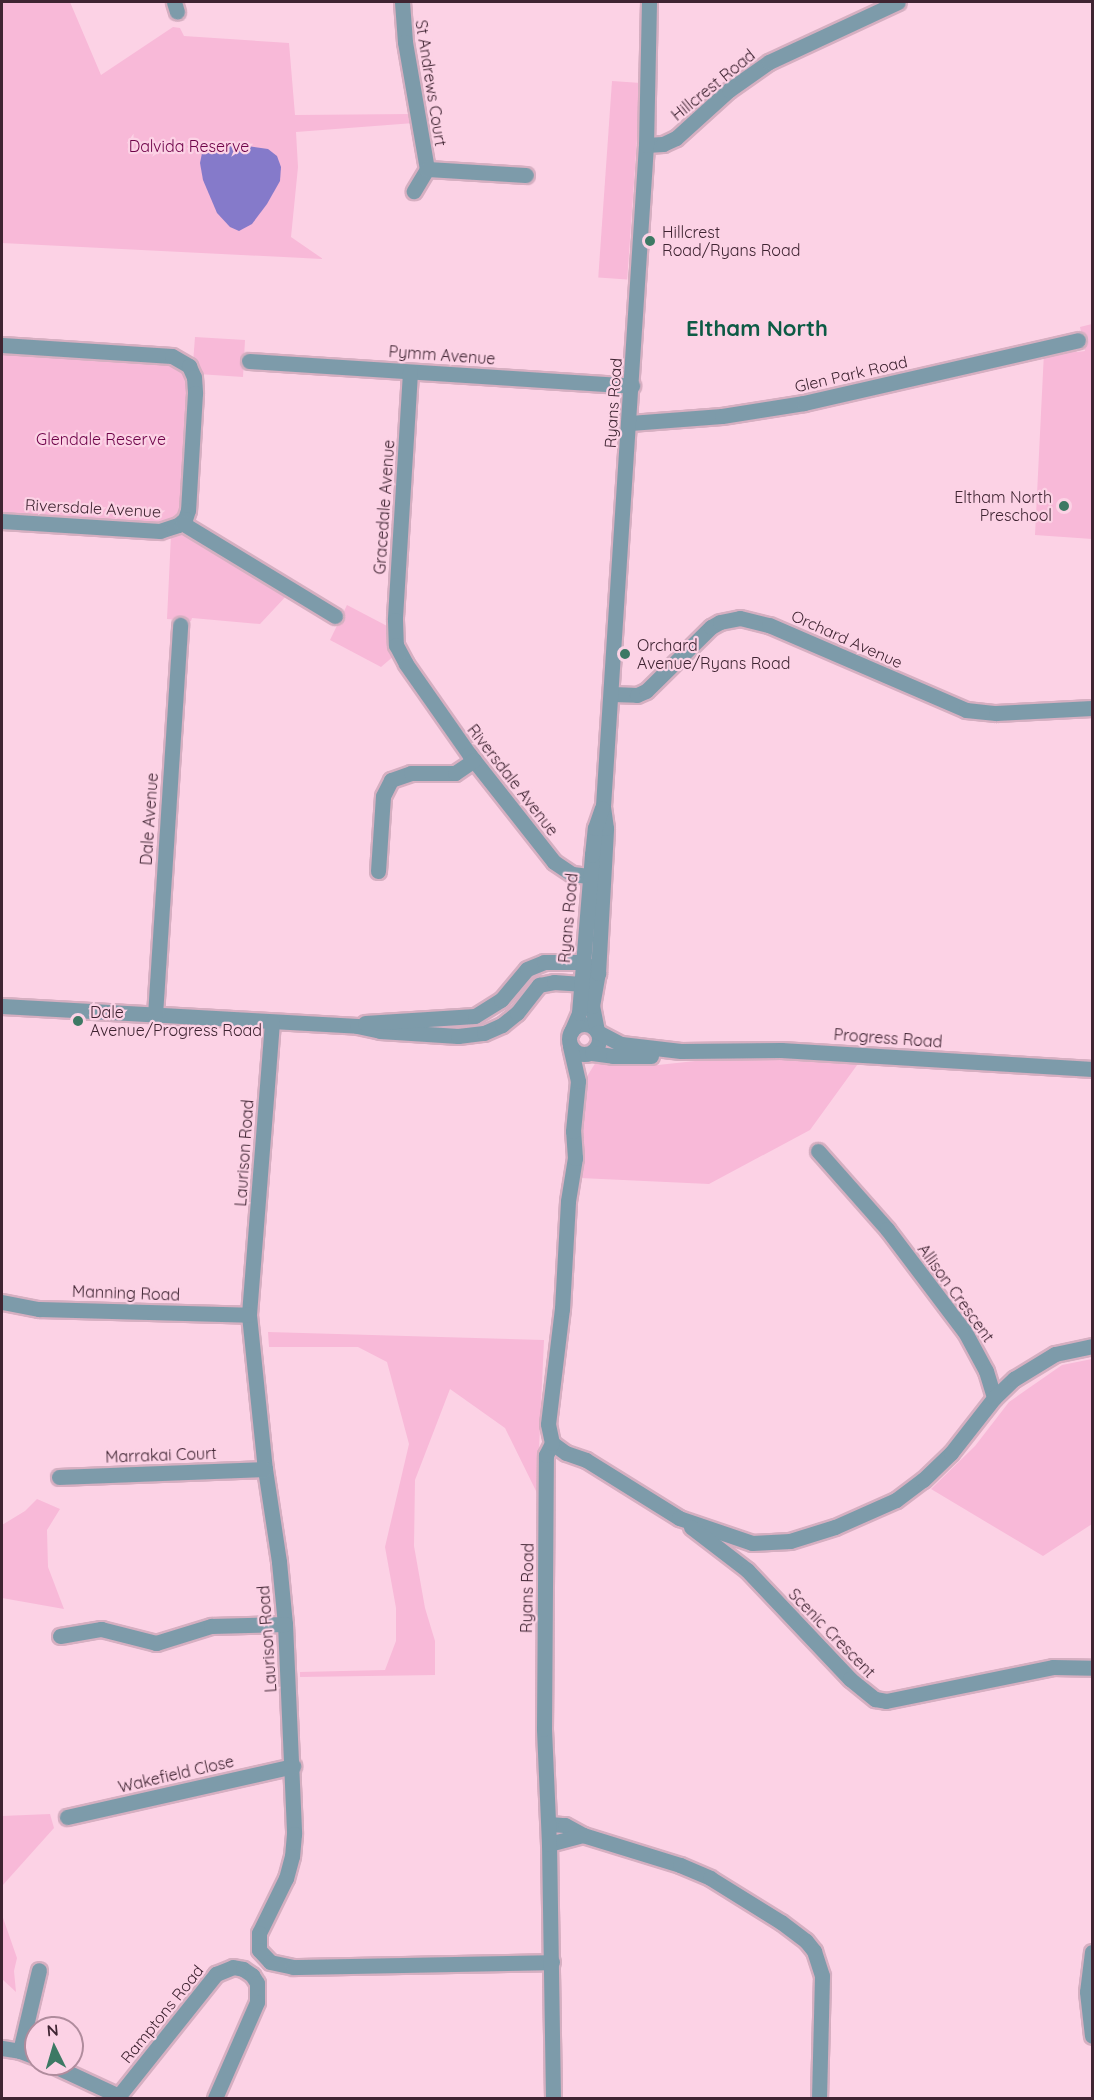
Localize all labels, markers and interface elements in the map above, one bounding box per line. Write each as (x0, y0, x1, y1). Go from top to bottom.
street label: St Andrews Court (412, 19, 450, 147)
street label: Hillcrest Road (667, 45, 759, 125)
park label: Dalvida Reserve (129, 136, 249, 156)
place label: Hillcrest Road/Ryans Road (662, 222, 800, 260)
marker: Hillcrest Road/Ryans Road (643, 234, 657, 248)
district label: Eltham North (686, 316, 828, 342)
street label: Pymm Avenue (388, 342, 496, 368)
street label: Glen Park Road (793, 352, 909, 396)
street label: Ryans Road (600, 357, 626, 449)
park label: Glendale Reserve (36, 429, 166, 449)
street label: Gracedale Avenue (370, 439, 398, 575)
place label: Eltham North Preschool (954, 487, 1052, 525)
street label: Riversdale Avenue (24, 495, 162, 521)
marker: Eltham North Preschool (1057, 499, 1071, 513)
street label: Orchard Avenue (788, 606, 906, 672)
place label: Orchard Avenue/Ryans Road (637, 635, 790, 673)
marker: Orchard Avenue/Ryans Road (618, 647, 632, 661)
street label: Riversdale Avenue (463, 720, 563, 840)
street label: Dale Avenue (136, 772, 162, 866)
street label: Ryans Road (555, 872, 581, 964)
place label: Dale Avenue/Progress Road (90, 1002, 262, 1040)
marker: Dale Avenue/Progress Road (71, 1014, 85, 1028)
street label: Progress Road (833, 1025, 943, 1051)
street label: Laurison Road (231, 1099, 257, 1207)
street label: Allison Crescent (914, 1240, 998, 1346)
street label: Manning Road (72, 1282, 180, 1304)
street label: Marrakai Court (105, 1443, 217, 1467)
street label: Ryans Road (517, 1543, 537, 1633)
street label: Scenic Crescent (785, 1584, 879, 1682)
street label: Laurison Road (254, 1585, 280, 1693)
street label: Wakefield Close (116, 1751, 236, 1797)
street label: Ramptons Road (117, 1961, 207, 2067)
north arrow (24, 2016, 84, 2076)
text: N (46, 2020, 59, 2041)

